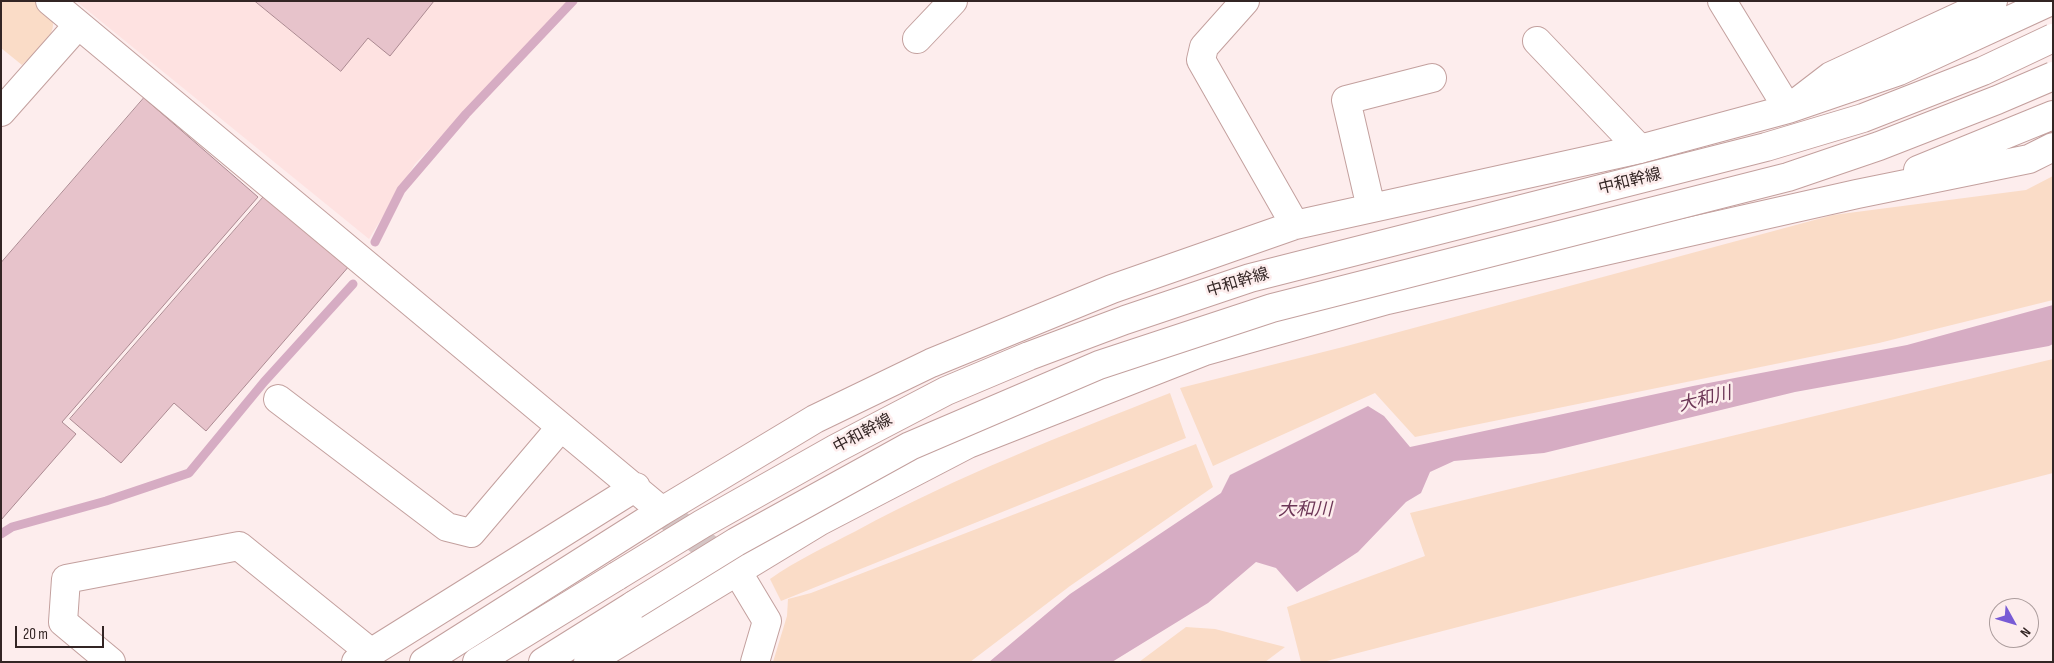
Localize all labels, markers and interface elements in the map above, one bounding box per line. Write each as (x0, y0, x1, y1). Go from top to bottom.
street label: 中和幹線 (1597, 165, 1663, 199)
street label: 中和幹線 (1205, 264, 1271, 302)
water label: 大和川 (1676, 383, 1734, 417)
street label: 中和幹線 (830, 411, 896, 457)
water label: 大和川 (1278, 499, 1332, 521)
north arrow (1989, 598, 2039, 648)
scale bar (18, 616, 106, 648)
text: N (2016, 624, 2034, 640)
text: 20 m (23, 625, 48, 644)

